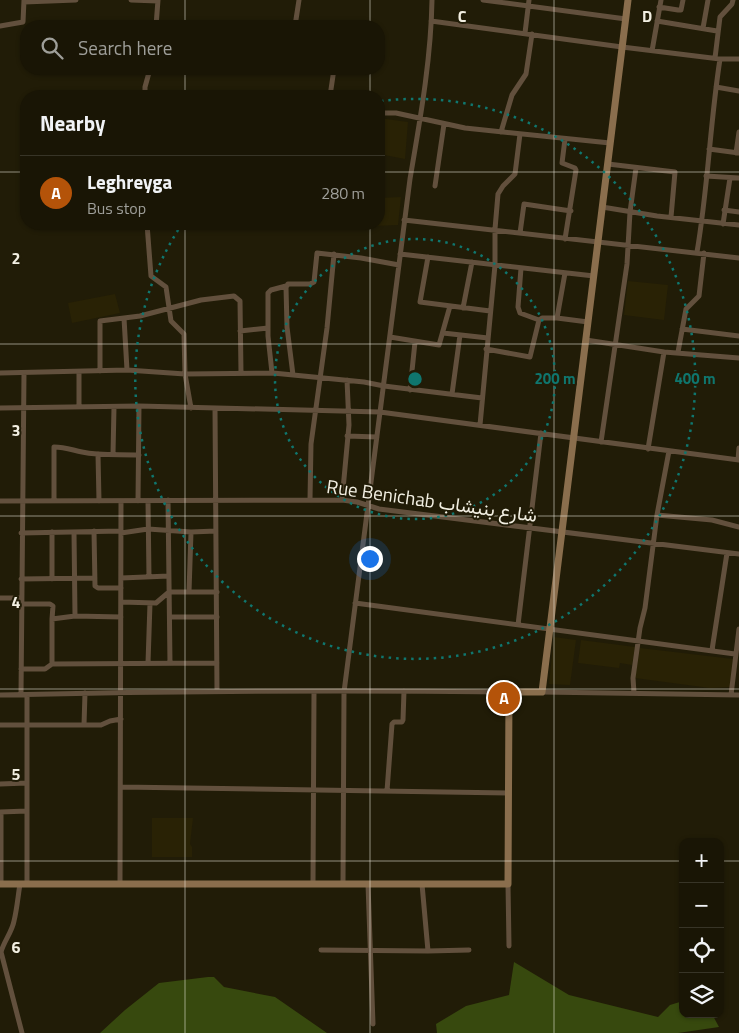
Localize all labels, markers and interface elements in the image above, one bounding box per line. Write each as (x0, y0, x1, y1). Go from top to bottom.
text: C (458, 4, 467, 28)
text: D (642, 4, 652, 28)
search box (20, 20, 385, 75)
text: Search here (78, 33, 172, 62)
icon: search (38, 34, 66, 62)
text: Nearby (40, 107, 105, 139)
text: Leghreyga (87, 167, 172, 196)
text: A (51, 181, 61, 205)
text: 280 m (321, 181, 365, 205)
text: Bus stop (87, 196, 146, 220)
text: 2 (12, 246, 20, 270)
text: 200 m (534, 367, 576, 390)
text: 400 m (674, 367, 716, 390)
centre of rings (406, 370, 424, 388)
text: 3 (12, 418, 20, 442)
street label: Rue Benichab شارع بنيشاب (325, 471, 539, 529)
your location (357, 546, 383, 572)
text: 4 (12, 590, 21, 614)
pin: A (488, 679, 520, 717)
text: 5 (12, 762, 21, 786)
map controls (679, 838, 724, 1018)
button: + (679, 838, 724, 883)
button: − (679, 883, 724, 928)
button: locate (679, 928, 724, 973)
text: 6 (12, 935, 21, 959)
button: layers (679, 973, 724, 1018)

